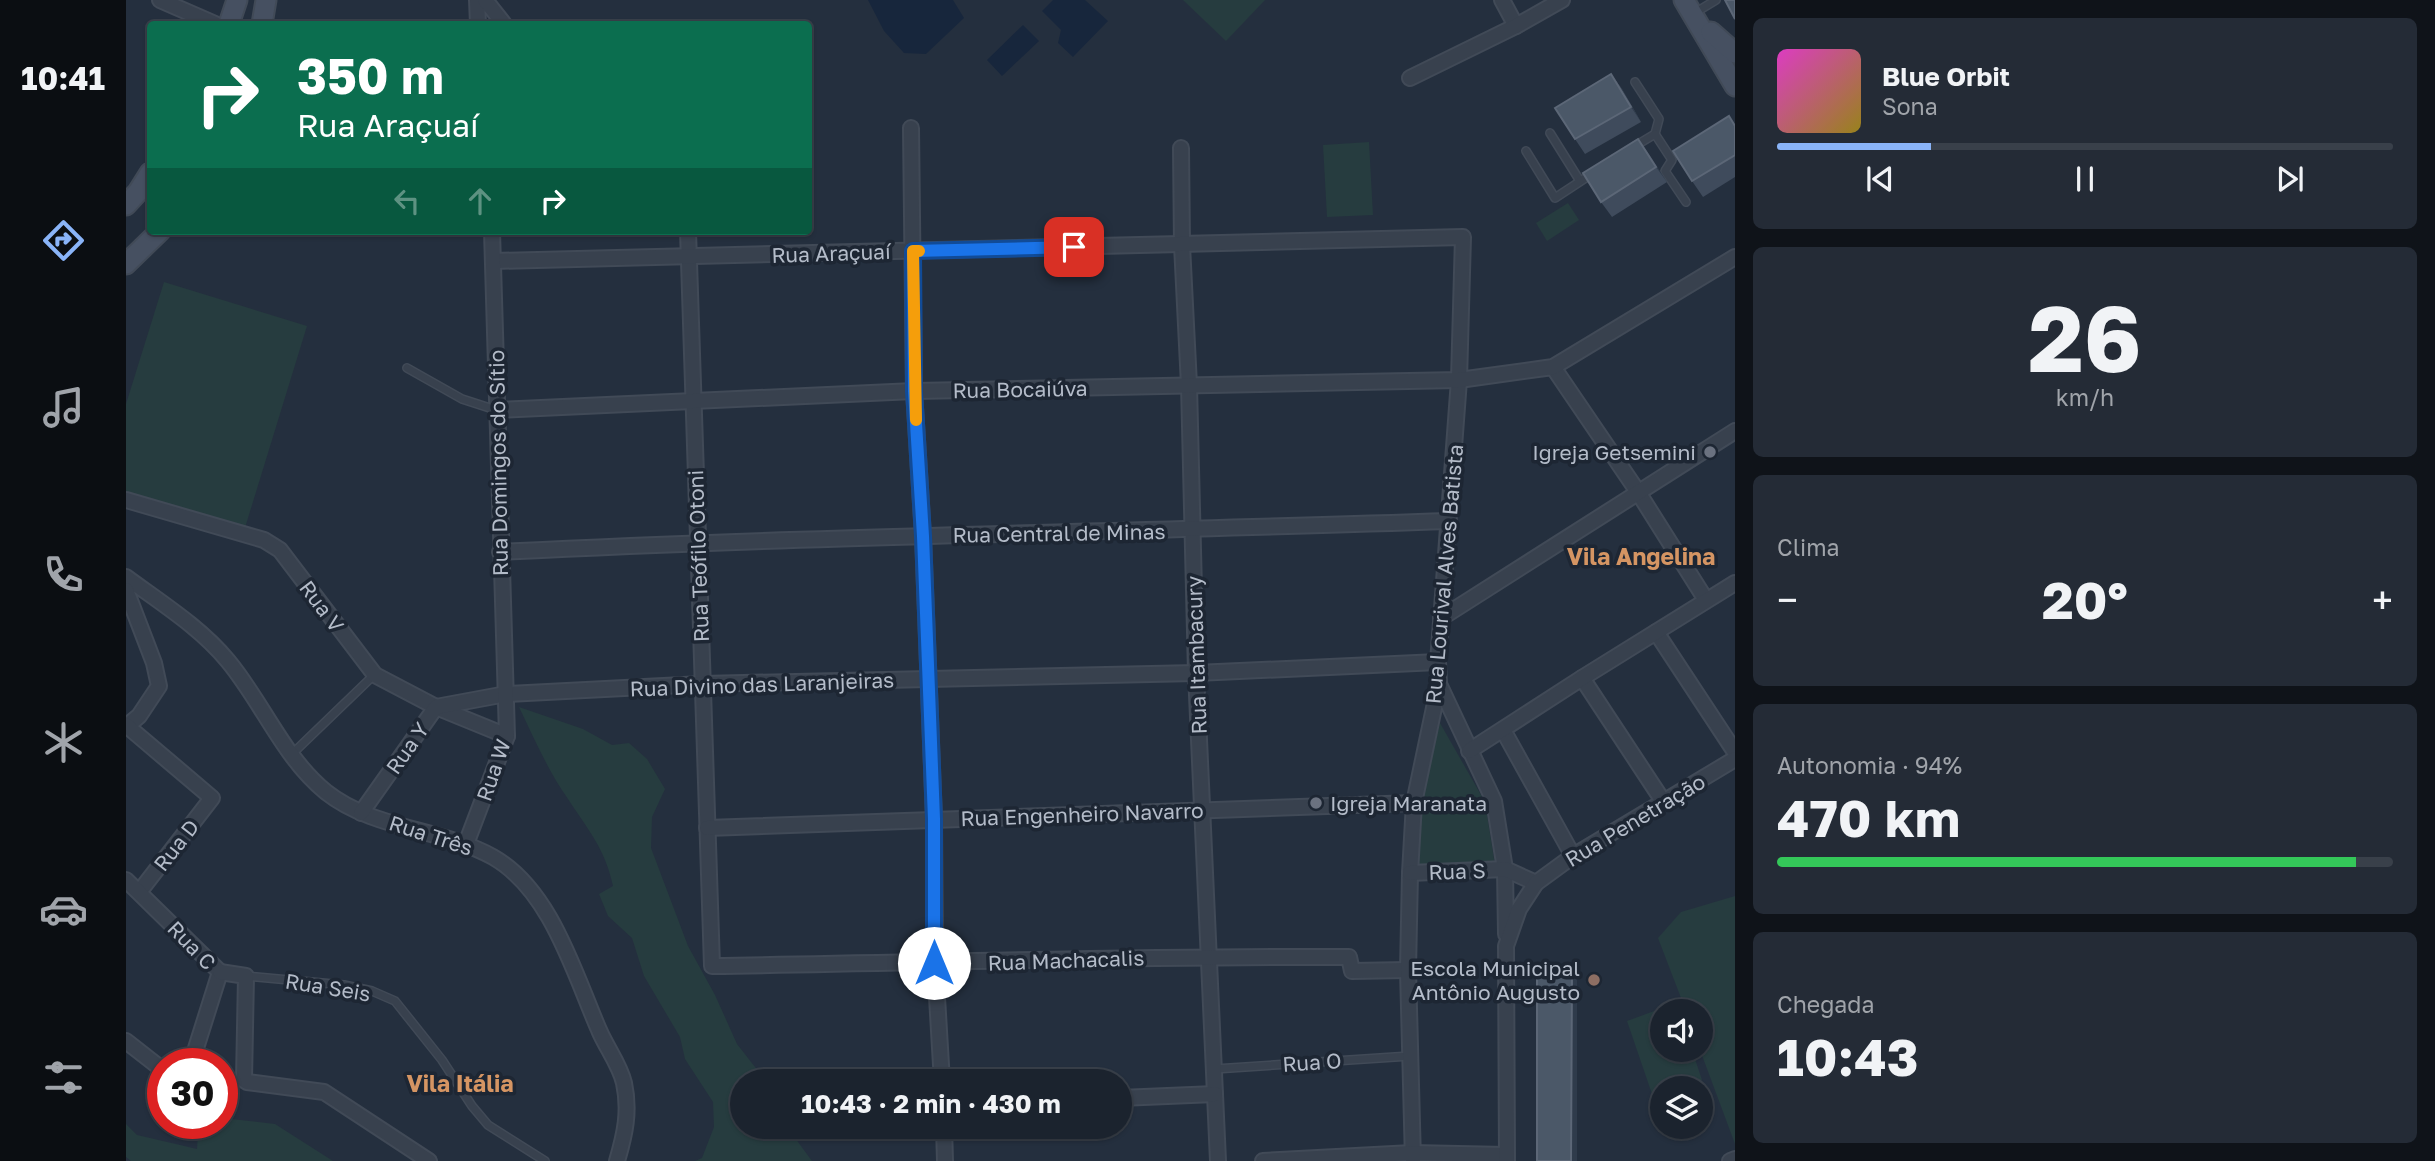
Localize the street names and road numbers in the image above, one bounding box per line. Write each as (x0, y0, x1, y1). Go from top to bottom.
street label: Rua Araçuaí (771, 238, 892, 268)
street label: Rua Domingos do Sítio (483, 350, 513, 576)
street label: Rua Bocaiúva (952, 375, 1088, 403)
street label: Rua Lourival Alves Batista (1420, 443, 1468, 705)
street label: Rua Teófilo Otoni (682, 470, 714, 642)
street label: Rua Central de Minas (952, 518, 1166, 548)
street label: Rua V (294, 575, 350, 637)
street label: Rua Itambacury (1180, 575, 1212, 735)
street label: Rua Divino das Laranjeiras (629, 666, 895, 702)
street label: Rua Y (380, 717, 434, 779)
street label: Rua W (470, 736, 516, 804)
street label: Rua Penetração (1560, 768, 1710, 872)
street label: Rua Engenheiro Navarro (960, 797, 1204, 831)
street label: Rua Três (386, 809, 476, 861)
street label: Rua D (148, 814, 204, 876)
street label: Rua S (1428, 857, 1486, 885)
street label: Rua C (163, 915, 221, 975)
street label: Rua Machacalis (987, 944, 1145, 976)
street label: Rua Seis (283, 967, 373, 1007)
street label: Rua O (1282, 1047, 1342, 1077)

